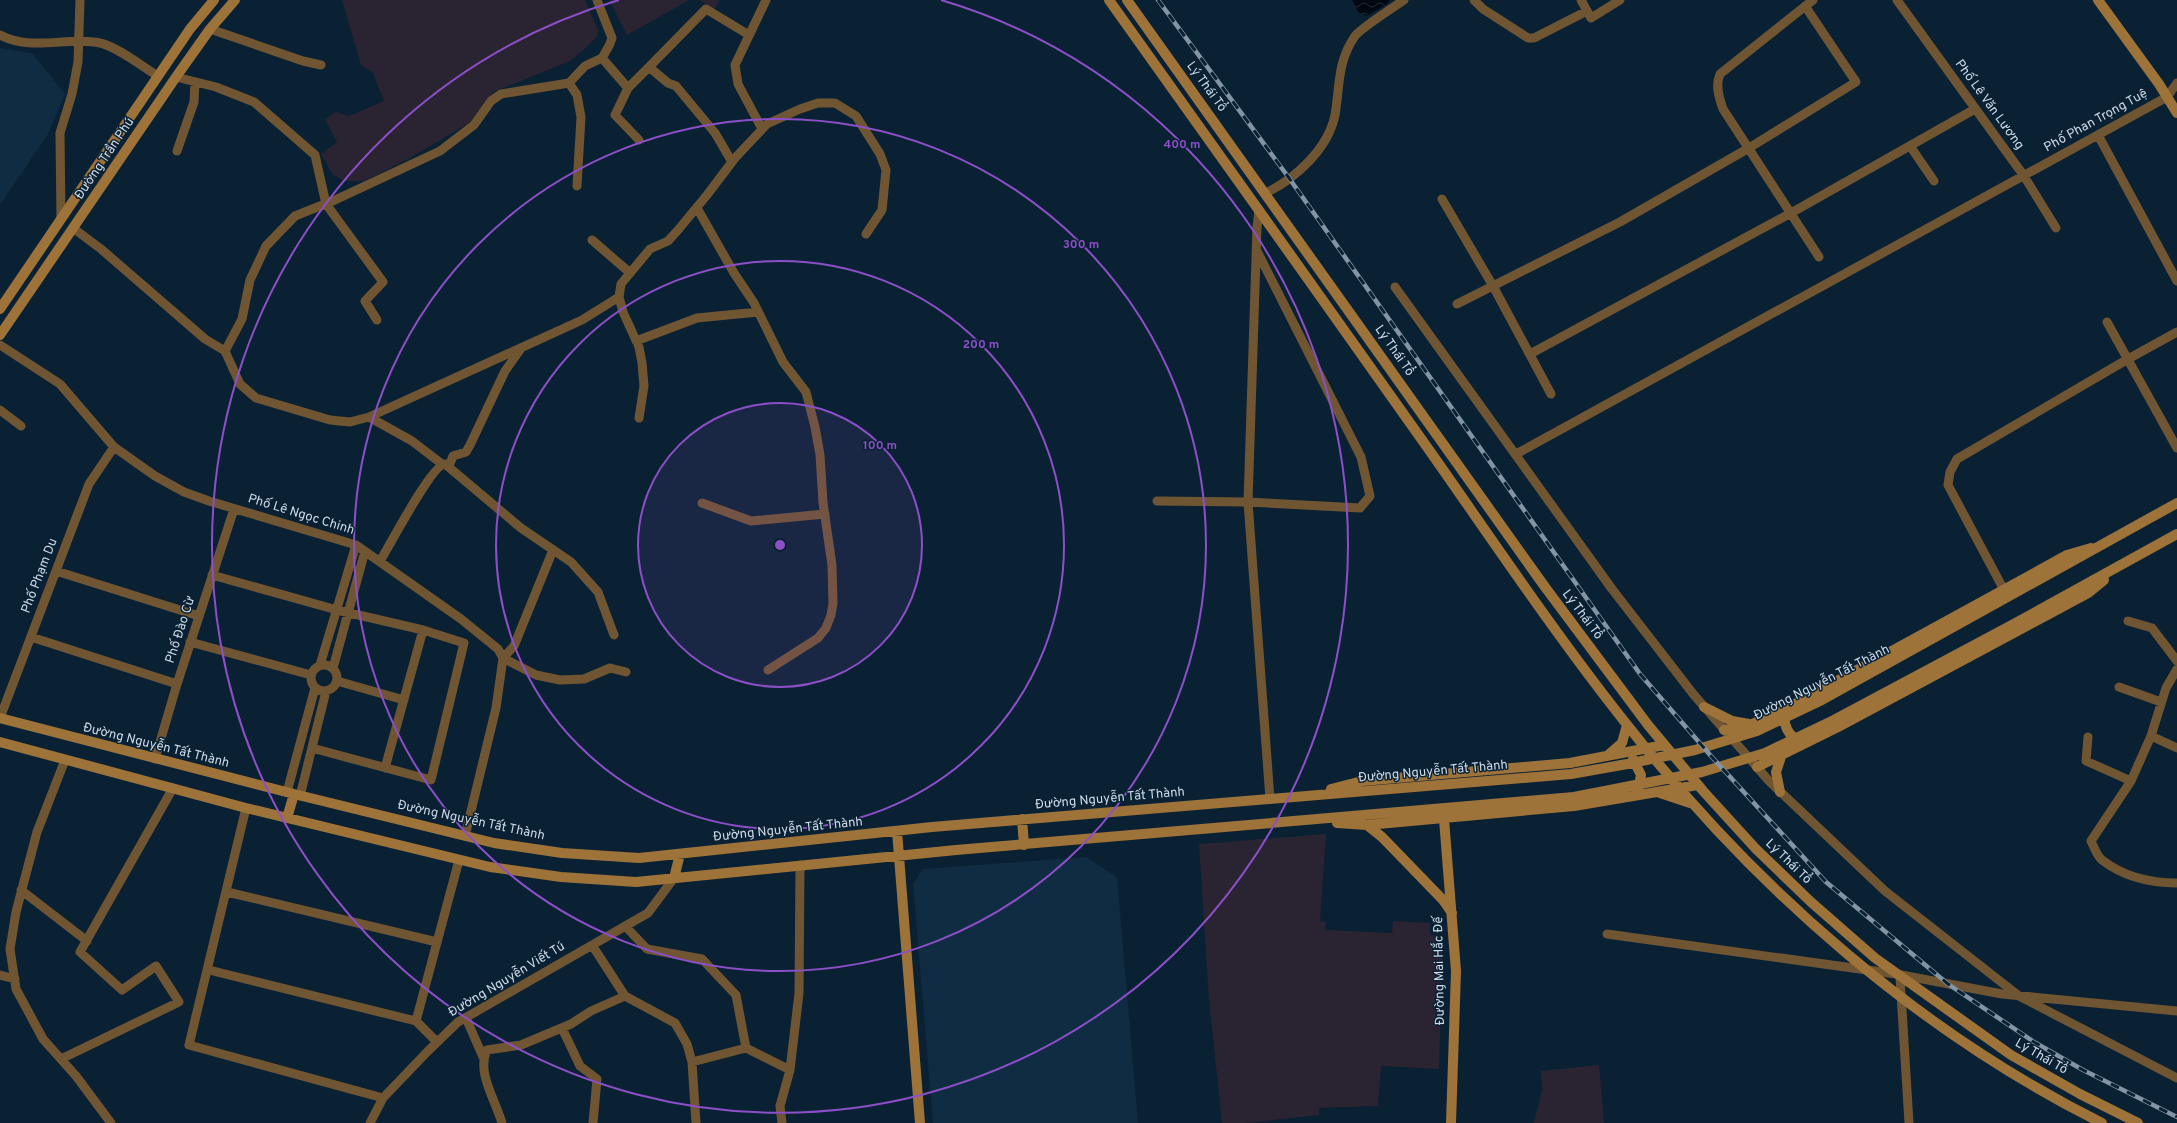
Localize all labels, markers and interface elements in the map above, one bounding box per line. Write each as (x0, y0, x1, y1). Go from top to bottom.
street label: Phố Lê Văn Lương (1951, 56, 2028, 153)
street label: Lý Thái Tổ (1182, 58, 1231, 115)
street label: Phố Phan Trọng Tuệ (2041, 85, 2150, 156)
street label: Đường Trần Phú (71, 115, 138, 203)
text: 400 m (1163, 137, 1201, 153)
text: 300 m (1063, 237, 1099, 253)
street label: Lý Thái Tổ (1371, 321, 1419, 379)
text: 200 m (963, 337, 999, 353)
text: 100 m (863, 438, 897, 454)
street label: Phố Lê Ngọc Chinh (246, 490, 357, 539)
street label: Phố Phạm Du (17, 536, 62, 616)
centre of rings (773, 538, 787, 552)
street label: Lý Thái Tổ (1558, 586, 1608, 643)
street label: Phố Đào Cừ (162, 594, 199, 666)
street label: Đường Nguyễn Tất Thành (1751, 640, 1893, 724)
street label: Đường Nguyễn Tất Thành (81, 718, 231, 772)
street label: Đường Nguyễn Tất Thành (1357, 755, 1509, 787)
street label: Đường Nguyễn Tất Thành (1034, 782, 1186, 814)
street label: Đường Nguyễn Tất Thành (396, 796, 547, 844)
street label: Đường Nguyễn Tất Thành (712, 812, 864, 846)
street label: Lý Thái Tổ (1761, 835, 1816, 888)
street label: Đường Mai Hắc Đế (1429, 914, 1449, 1026)
street label: Đường Nguyễn Viết Tú (445, 937, 568, 1021)
street label: Lý Thái Tổ (2012, 1034, 2071, 1079)

